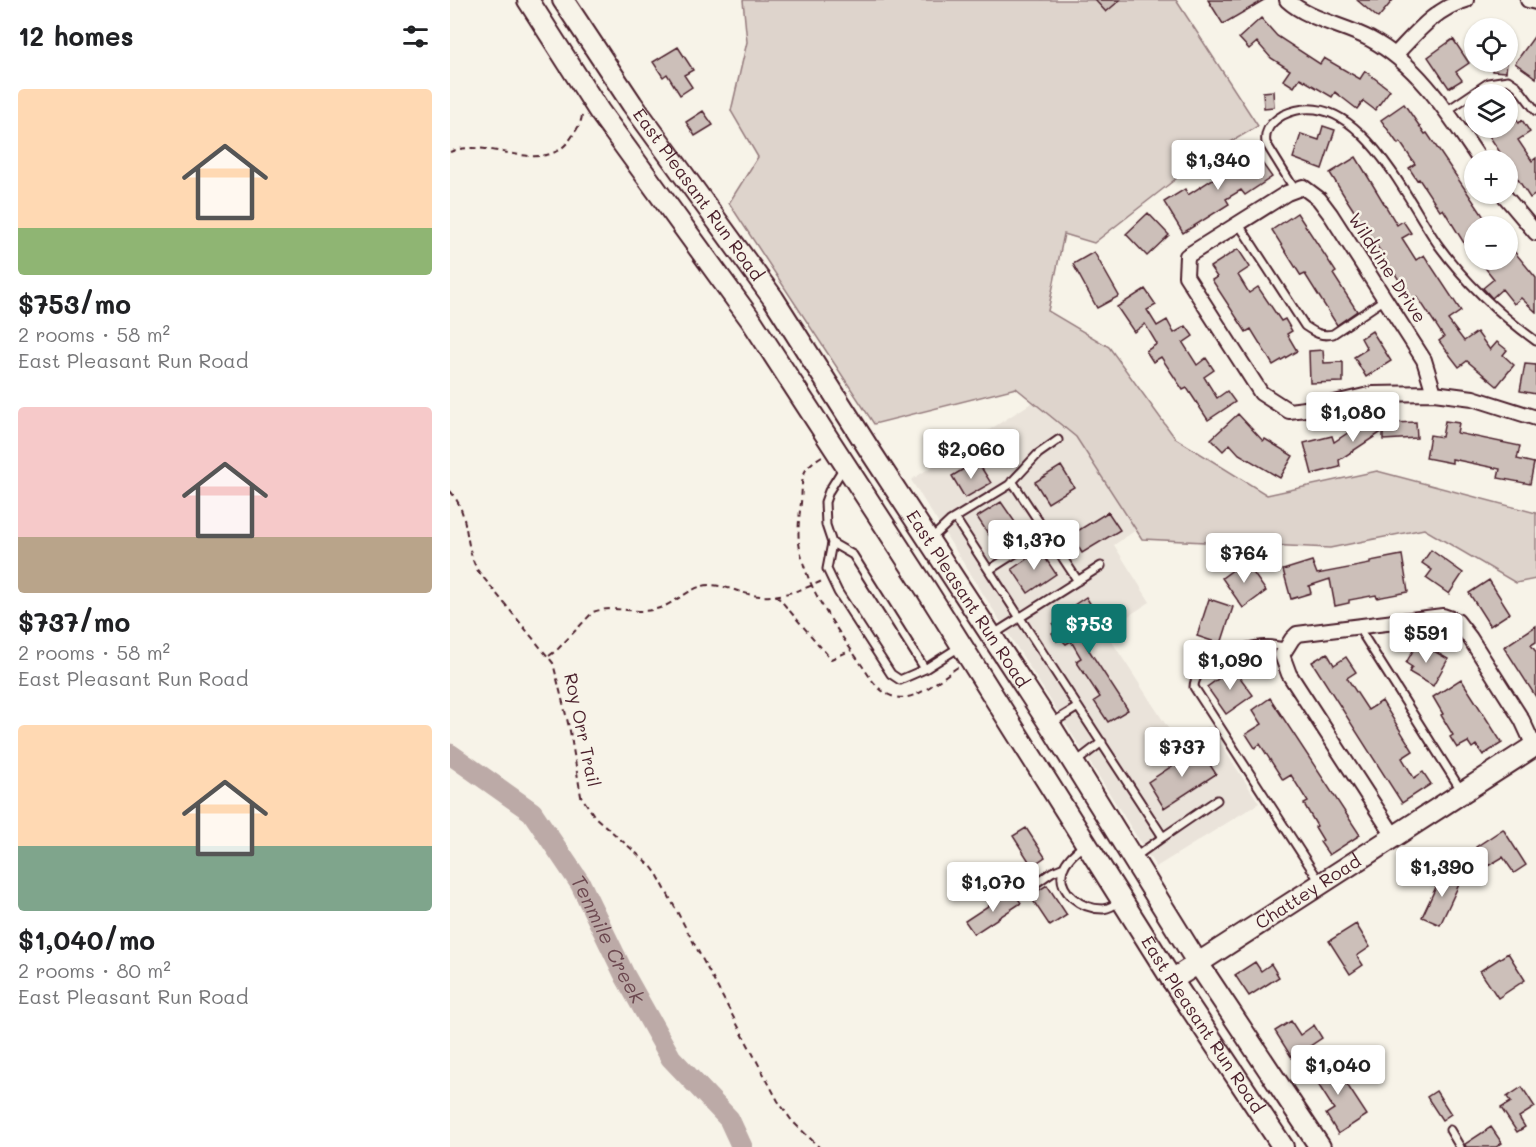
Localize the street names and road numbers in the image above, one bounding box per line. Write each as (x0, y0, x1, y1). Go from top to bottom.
street label: East Pleasant Run Road (628, 103, 769, 285)
street label: Wildvine Drive (1343, 208, 1432, 327)
street label: East Pleasant Run Road (901, 505, 1035, 692)
street label: Roy Orr Trail (559, 671, 607, 789)
street label: Chattey Road (1250, 848, 1365, 934)
street label: East Pleasant Run Road (1136, 931, 1270, 1117)

